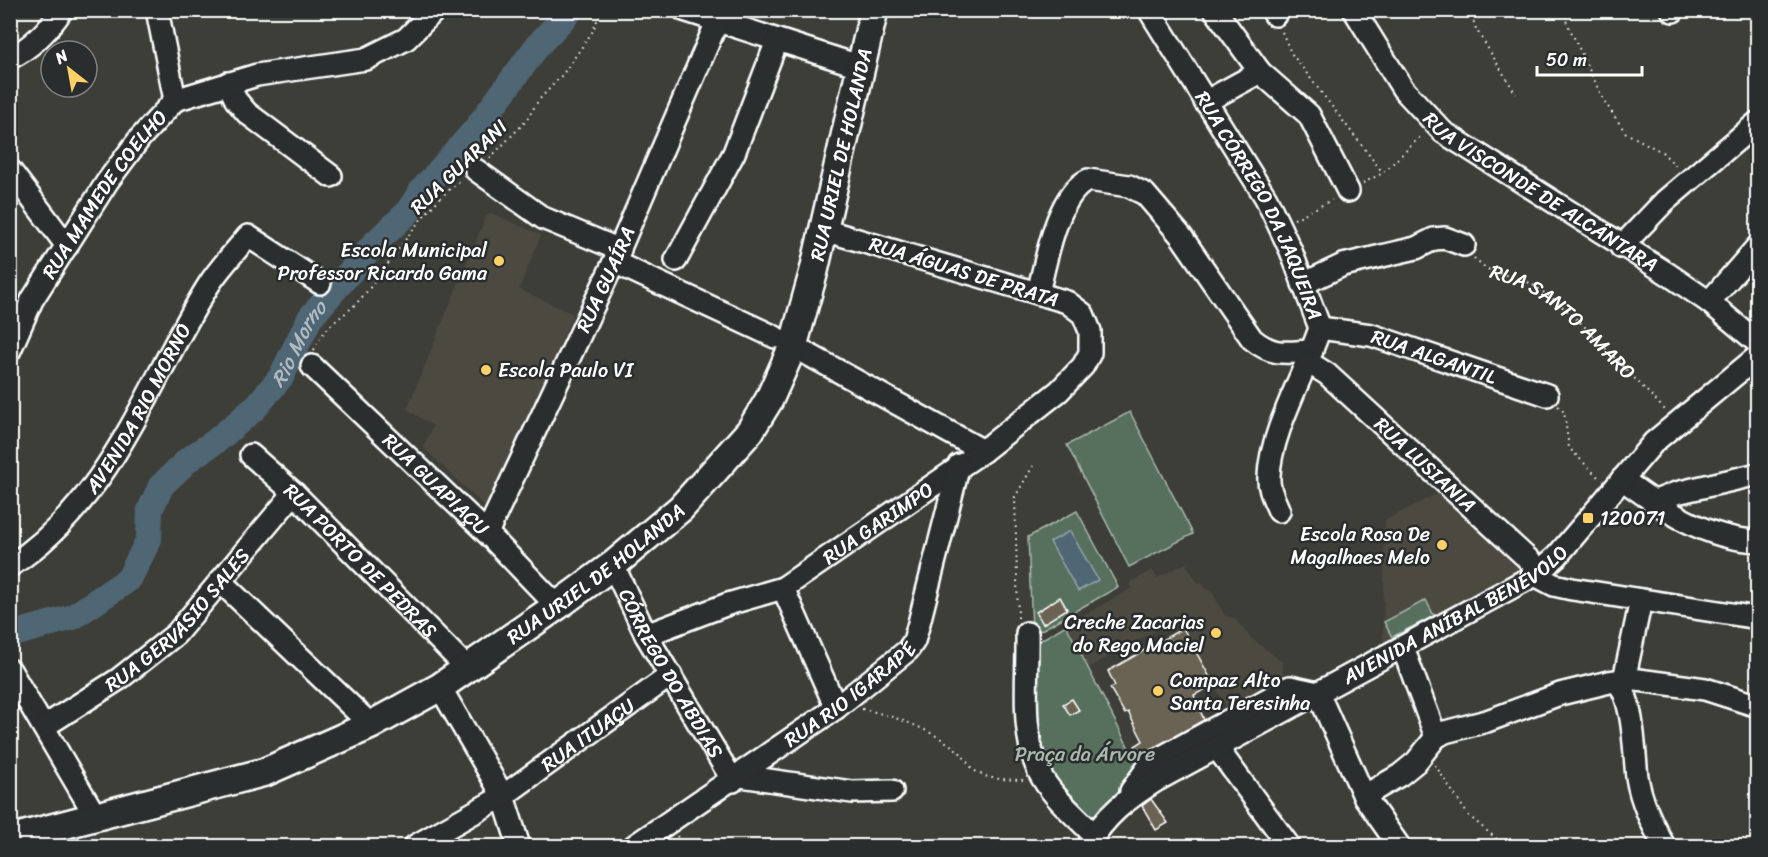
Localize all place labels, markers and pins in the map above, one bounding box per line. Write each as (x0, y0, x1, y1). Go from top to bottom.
place label: Escola Municipal Professor Ricardo Gama (277, 233, 488, 291)
marker: Escola Municipal Professor Ricardo Gama (492, 254, 506, 268)
place label: Escola Paulo VI (498, 353, 634, 388)
marker: Escola Paulo VI (479, 363, 493, 377)
place label: 120071 (1600, 501, 1665, 536)
marker: 120071 (1581, 511, 1595, 525)
place label: Escola Rosa De Magalhaes Melo (1290, 517, 1430, 575)
marker: Escola Rosa De Magalhaes Melo (1435, 538, 1449, 552)
place label: Creche Zacarias do Rego Maciel (1064, 605, 1205, 663)
marker: Creche Zacarias do Rego Maciel (1209, 626, 1223, 640)
place label: Compaz Alto Santa Teresinha (1170, 663, 1310, 721)
marker: Compaz Alto Santa Teresinha (1151, 684, 1165, 698)

